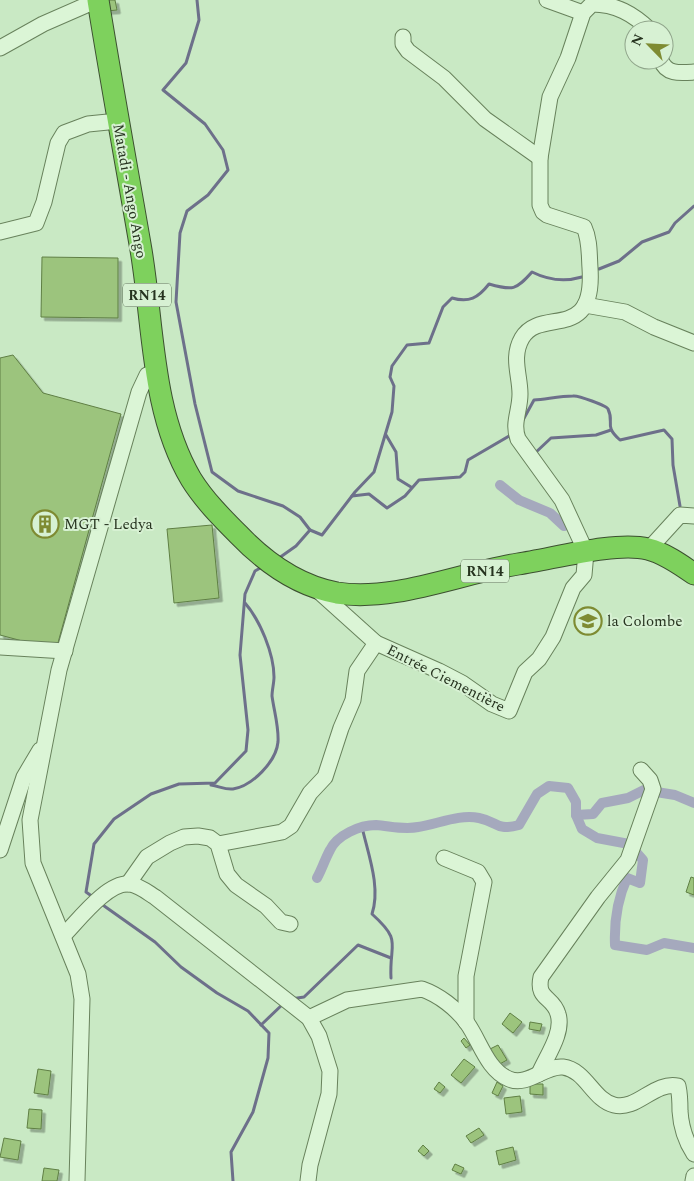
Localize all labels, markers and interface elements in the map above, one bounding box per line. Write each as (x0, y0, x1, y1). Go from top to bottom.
north arrow (624, 20, 674, 70)
text: N (626, 30, 649, 49)
street label: Matadi - Ango Ango (106, 122, 153, 260)
road number: RN14 (123, 284, 171, 306)
building icon: MGT - Ledya (30, 509, 60, 539)
place label: MGT - Ledya (64, 513, 153, 536)
road number: RN14 (461, 560, 509, 582)
school or university icon: la Colombe (573, 606, 603, 636)
place label: la Colombe (607, 610, 682, 633)
street label: Entrée Ciementière (382, 639, 509, 718)

